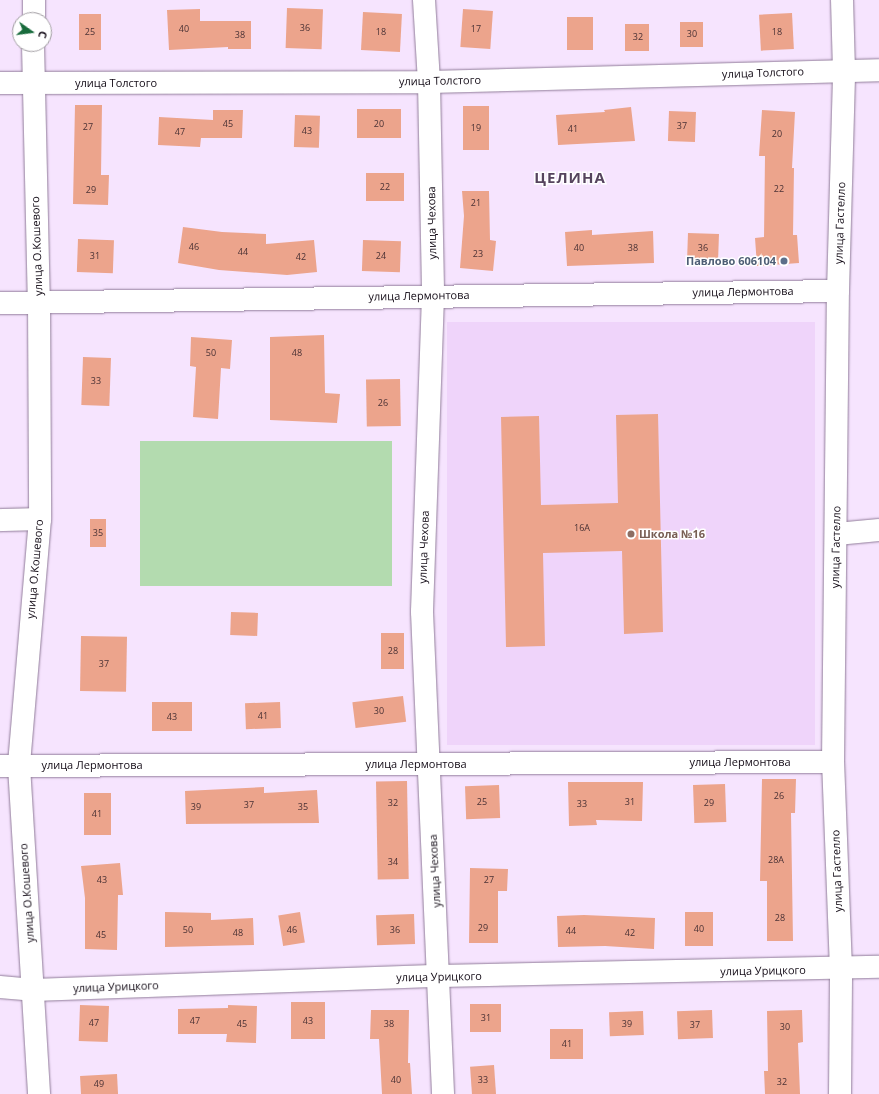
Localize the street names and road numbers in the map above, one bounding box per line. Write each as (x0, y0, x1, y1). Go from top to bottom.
street label: улица Толстого (722, 65, 804, 81)
street label: улица Толстого (399, 74, 481, 88)
street label: улица Толстого (75, 76, 157, 90)
street label: улица Гастелло (832, 182, 848, 264)
street label: улица Чехова (425, 186, 439, 260)
street label: улица О.Кошевого (29, 196, 45, 296)
street label: улица Лермонтова (692, 285, 794, 299)
street label: улица Лермонтова (368, 289, 470, 303)
street label: улица Гастелло (829, 506, 843, 588)
street label: улица Чехова (416, 510, 432, 584)
street label: улица О.Кошевого (24, 519, 46, 619)
street label: улица Лермонтова (689, 755, 791, 769)
street label: улица Лермонтова (365, 757, 467, 771)
street label: улица Лермонтова (41, 758, 143, 772)
street label: улица Гастелло (829, 830, 845, 912)
street label: улица Чехова (426, 834, 444, 908)
street label: улица О.Кошевого (17, 843, 37, 943)
street label: улица Урицкого (720, 964, 806, 978)
street label: улица Урицкого (396, 970, 482, 984)
street label: улица Урицкого (73, 979, 159, 995)

